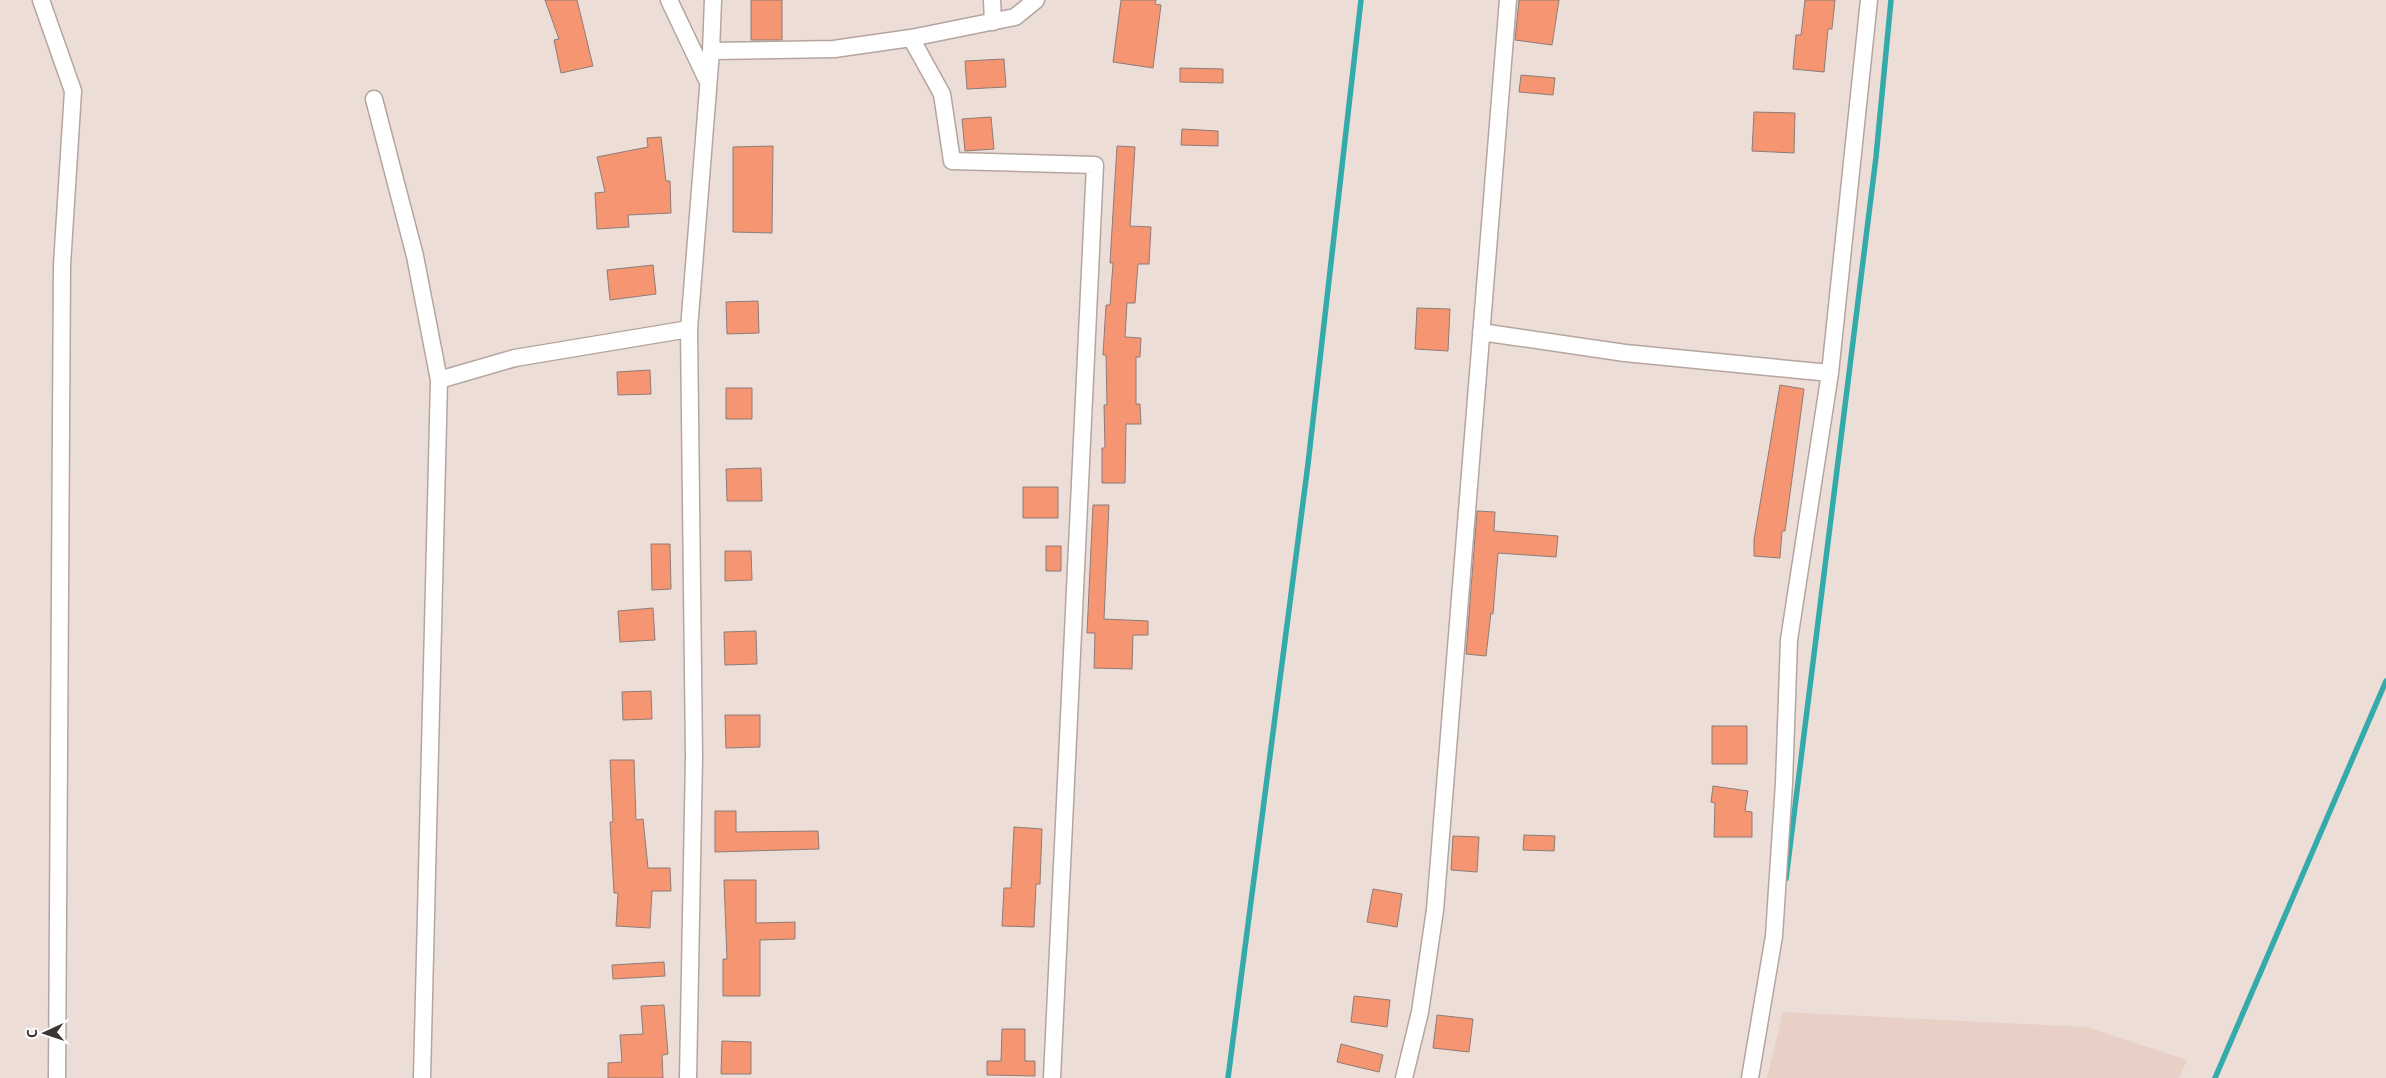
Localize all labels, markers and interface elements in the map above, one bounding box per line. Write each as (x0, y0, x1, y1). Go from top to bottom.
north arrow (20, 1008, 70, 1058)
text: С (22, 1029, 41, 1039)

